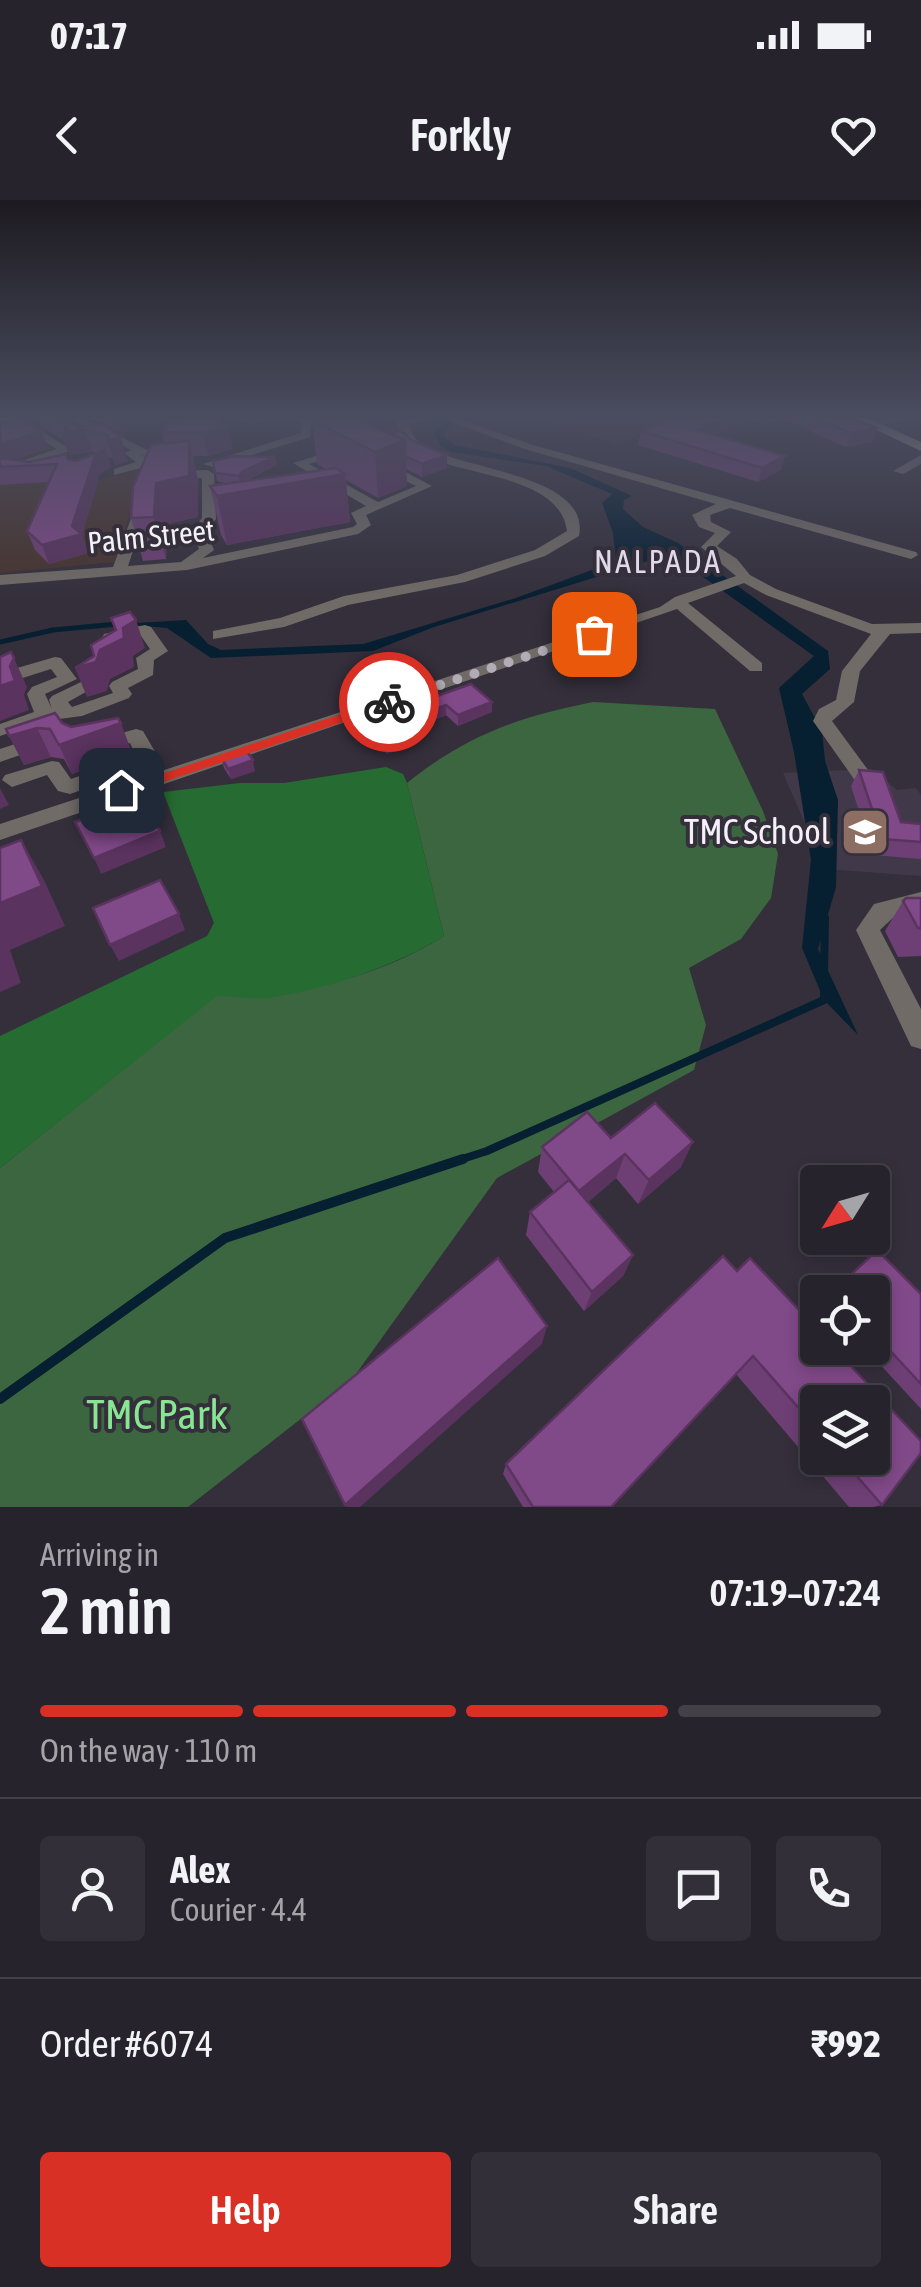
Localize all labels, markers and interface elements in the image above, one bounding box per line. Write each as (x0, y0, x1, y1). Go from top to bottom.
text: 07:17 (50, 14, 128, 57)
icon: back (40, 108, 95, 163)
icon: heart (826, 108, 881, 163)
text: Forkly (410, 109, 511, 161)
street label: Palm Street (86, 512, 216, 560)
district label: NALPADA (594, 543, 722, 580)
pin (552, 592, 637, 677)
icon: bag (567, 607, 622, 662)
courier (339, 652, 439, 752)
icon: bike (362, 675, 417, 730)
pin (79, 748, 164, 833)
icon: home (94, 763, 149, 818)
school or university icon: TMC School (839, 806, 891, 858)
place label: TMC School (684, 811, 830, 851)
north arrow (800, 1165, 890, 1255)
map controls (800, 1165, 890, 1475)
button: locate (800, 1275, 890, 1365)
button: layers (800, 1385, 890, 1475)
park label: TMC Park (86, 1390, 228, 1438)
text: Arriving in (40, 1536, 159, 1573)
text: 07:19–07:24 (709, 1571, 881, 1614)
text: 2 min (40, 1573, 173, 1648)
text: On the way · 110 m (40, 1732, 257, 1769)
button: person (40, 1836, 145, 1941)
button: chat (646, 1836, 751, 1941)
button: phone (776, 1836, 881, 1941)
text: Alex (170, 1848, 231, 1891)
text: Courier · 4.4 (170, 1891, 307, 1928)
text: Order #6074 (40, 2022, 213, 2065)
text: ₹992 (811, 2022, 881, 2065)
button: Help (40, 2152, 451, 2267)
button: Share (471, 2152, 881, 2267)

